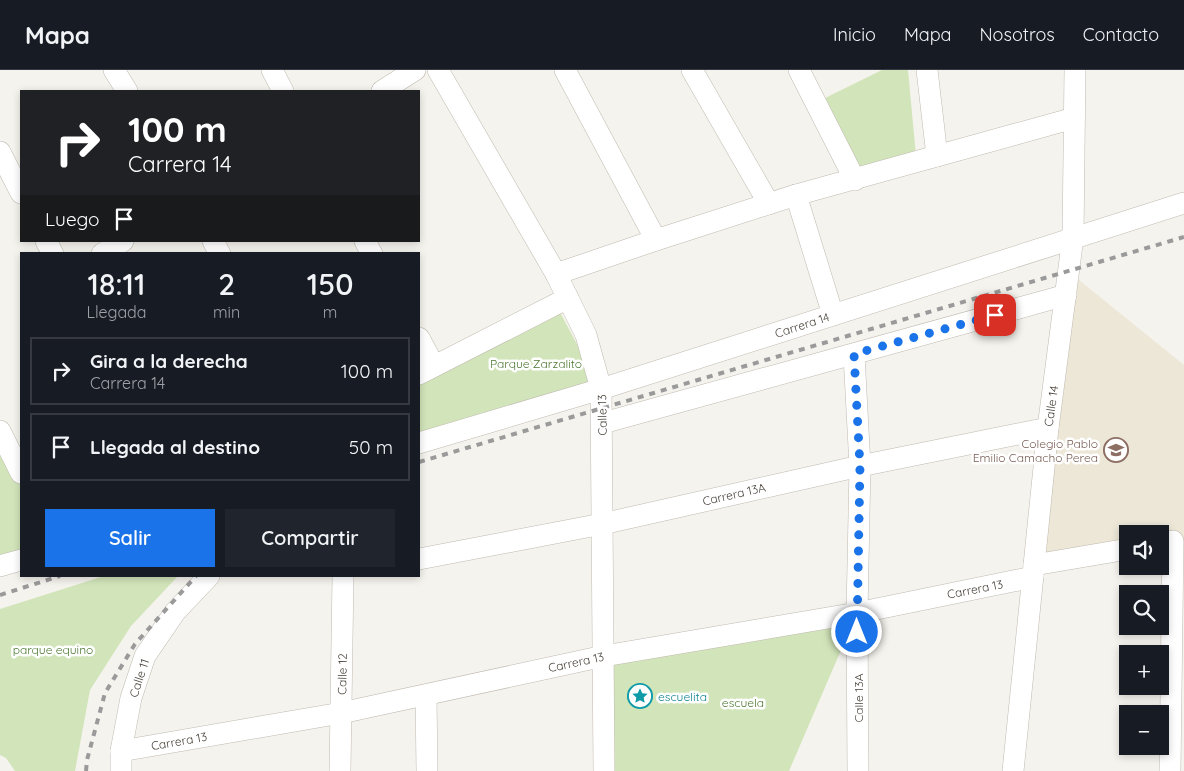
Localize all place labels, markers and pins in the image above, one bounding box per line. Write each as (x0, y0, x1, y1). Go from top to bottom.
pin (974, 294, 1016, 336)
place label: Colegio Pablo Emilio Camacho Perea (973, 436, 1098, 465)
school or university icon: Colegio Pablo Emilio Camacho Perea (1103, 437, 1129, 463)
place icon: escuelita (627, 683, 653, 709)
place label: escuelita (658, 689, 707, 704)

